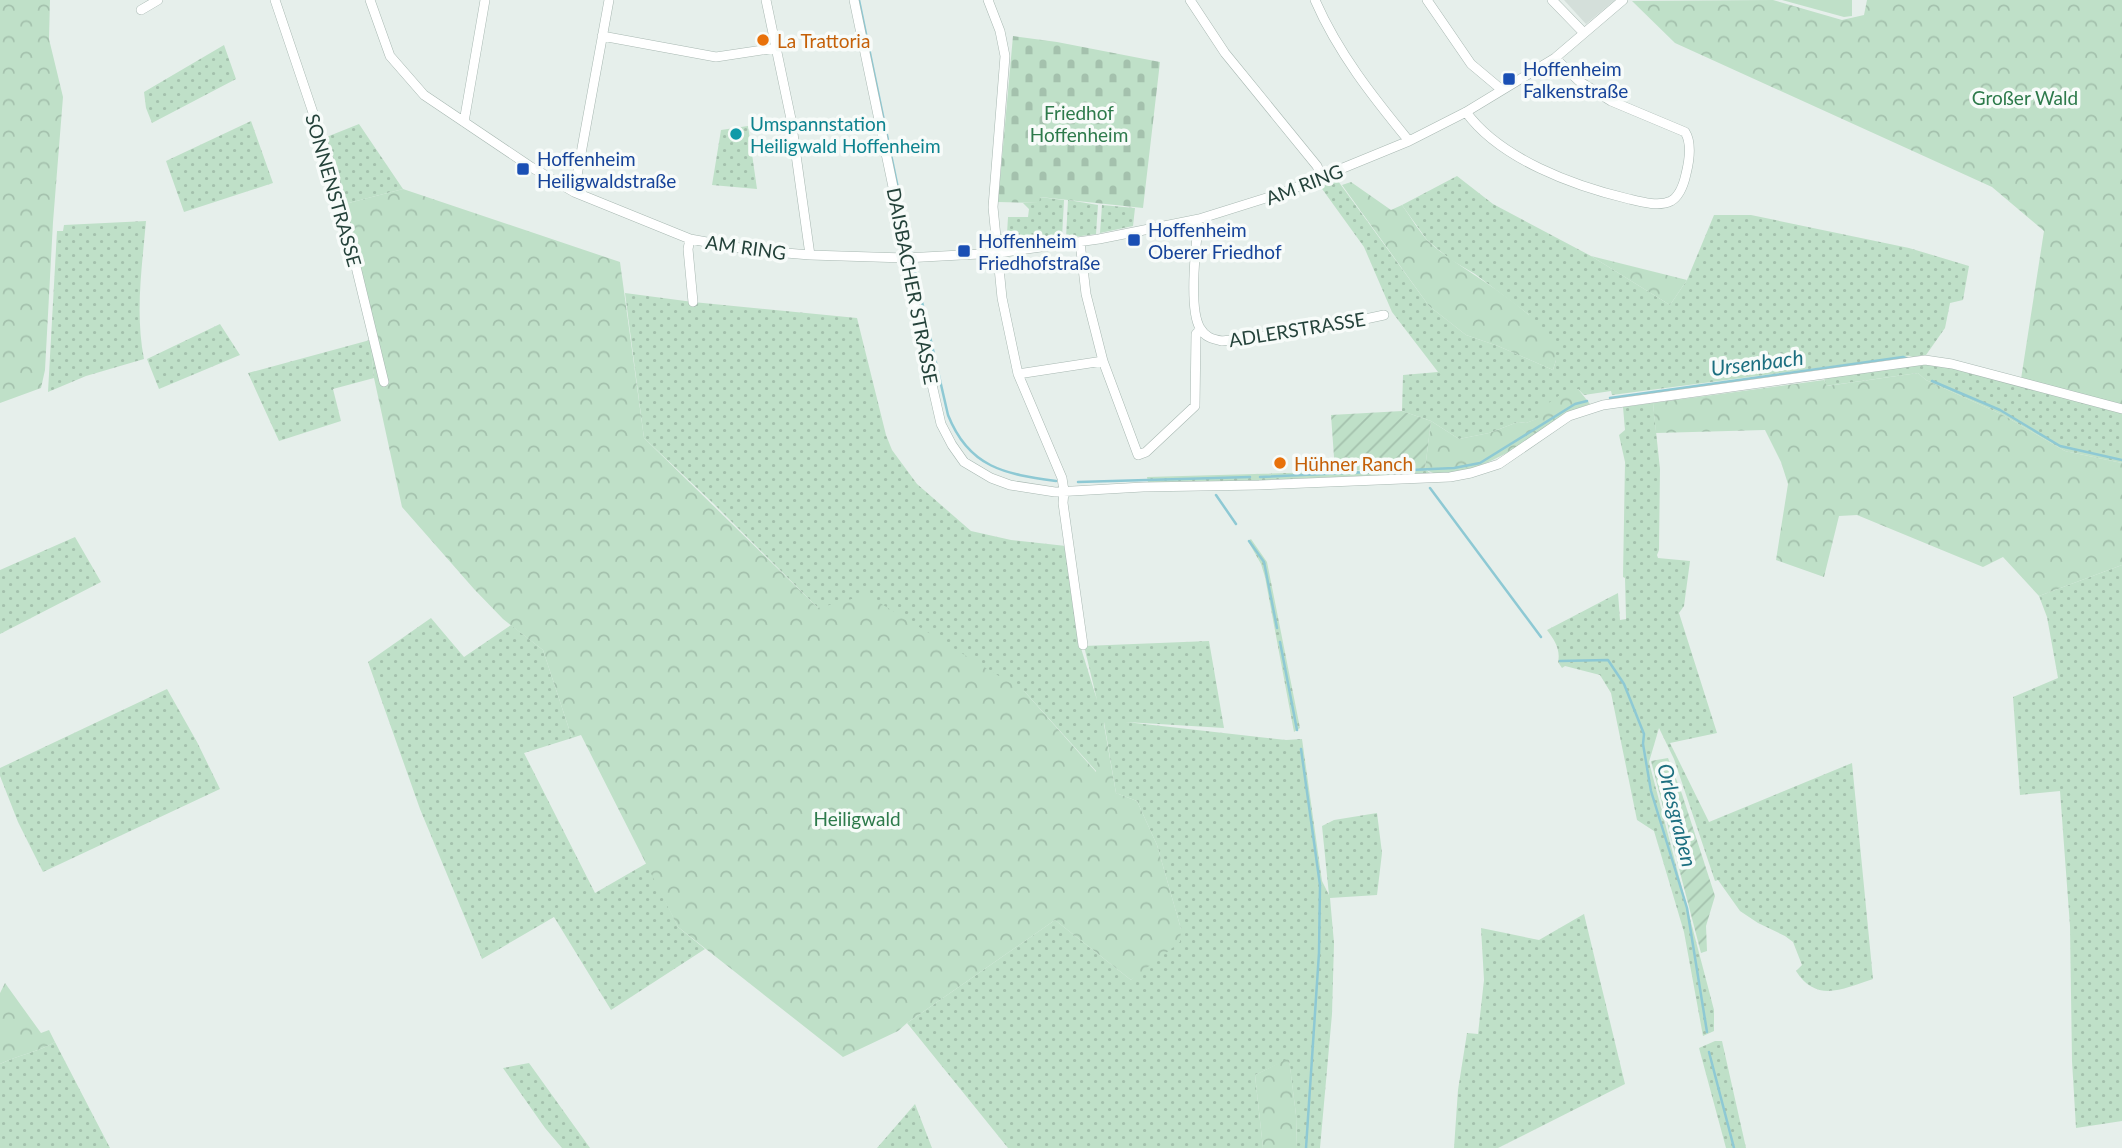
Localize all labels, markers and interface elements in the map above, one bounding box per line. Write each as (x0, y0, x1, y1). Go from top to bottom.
place label: La Trattoria (777, 29, 870, 52)
marker: La Trattoria (755, 32, 771, 48)
place label: Hoffenheim Falkenstraße (1523, 57, 1628, 102)
marker: Hoffenheim Falkenstraße (1501, 71, 1517, 87)
park label: Großer Wald (1972, 86, 2078, 109)
park label: Friedhof Hoffenheim (1030, 101, 1128, 146)
street label: SONNENSTRASSE (301, 111, 367, 269)
place label: Umspannstation Heiligwald Hoffenheim (750, 112, 941, 157)
marker: Umspannstation Heiligwald Hoffenheim (728, 126, 744, 142)
place label: Hoffenheim Heiligwaldstraße (537, 147, 676, 192)
street label: AM RING (1262, 159, 1346, 209)
marker: Hoffenheim Heiligwaldstraße (515, 161, 531, 177)
street label: DAISBACHER STRASSE (883, 186, 943, 386)
place label: Hoffenheim Oberer Friedhof (1148, 218, 1282, 263)
place label: Hoffenheim Friedhofstraße (978, 229, 1100, 274)
street label: AM RING (704, 230, 788, 264)
marker: Hoffenheim Oberer Friedhof (1126, 232, 1142, 248)
marker: Hoffenheim Friedhofstraße (956, 243, 972, 259)
street label: ADLERSTRASSE (1227, 307, 1367, 351)
water label: Ursenbach (1709, 344, 1805, 380)
place label: Hühner Ranch (1294, 452, 1413, 475)
marker: Hühner Ranch (1272, 455, 1288, 471)
water label: Orlesgraben (1653, 761, 1703, 869)
park label: Heiligwald (813, 807, 901, 830)

